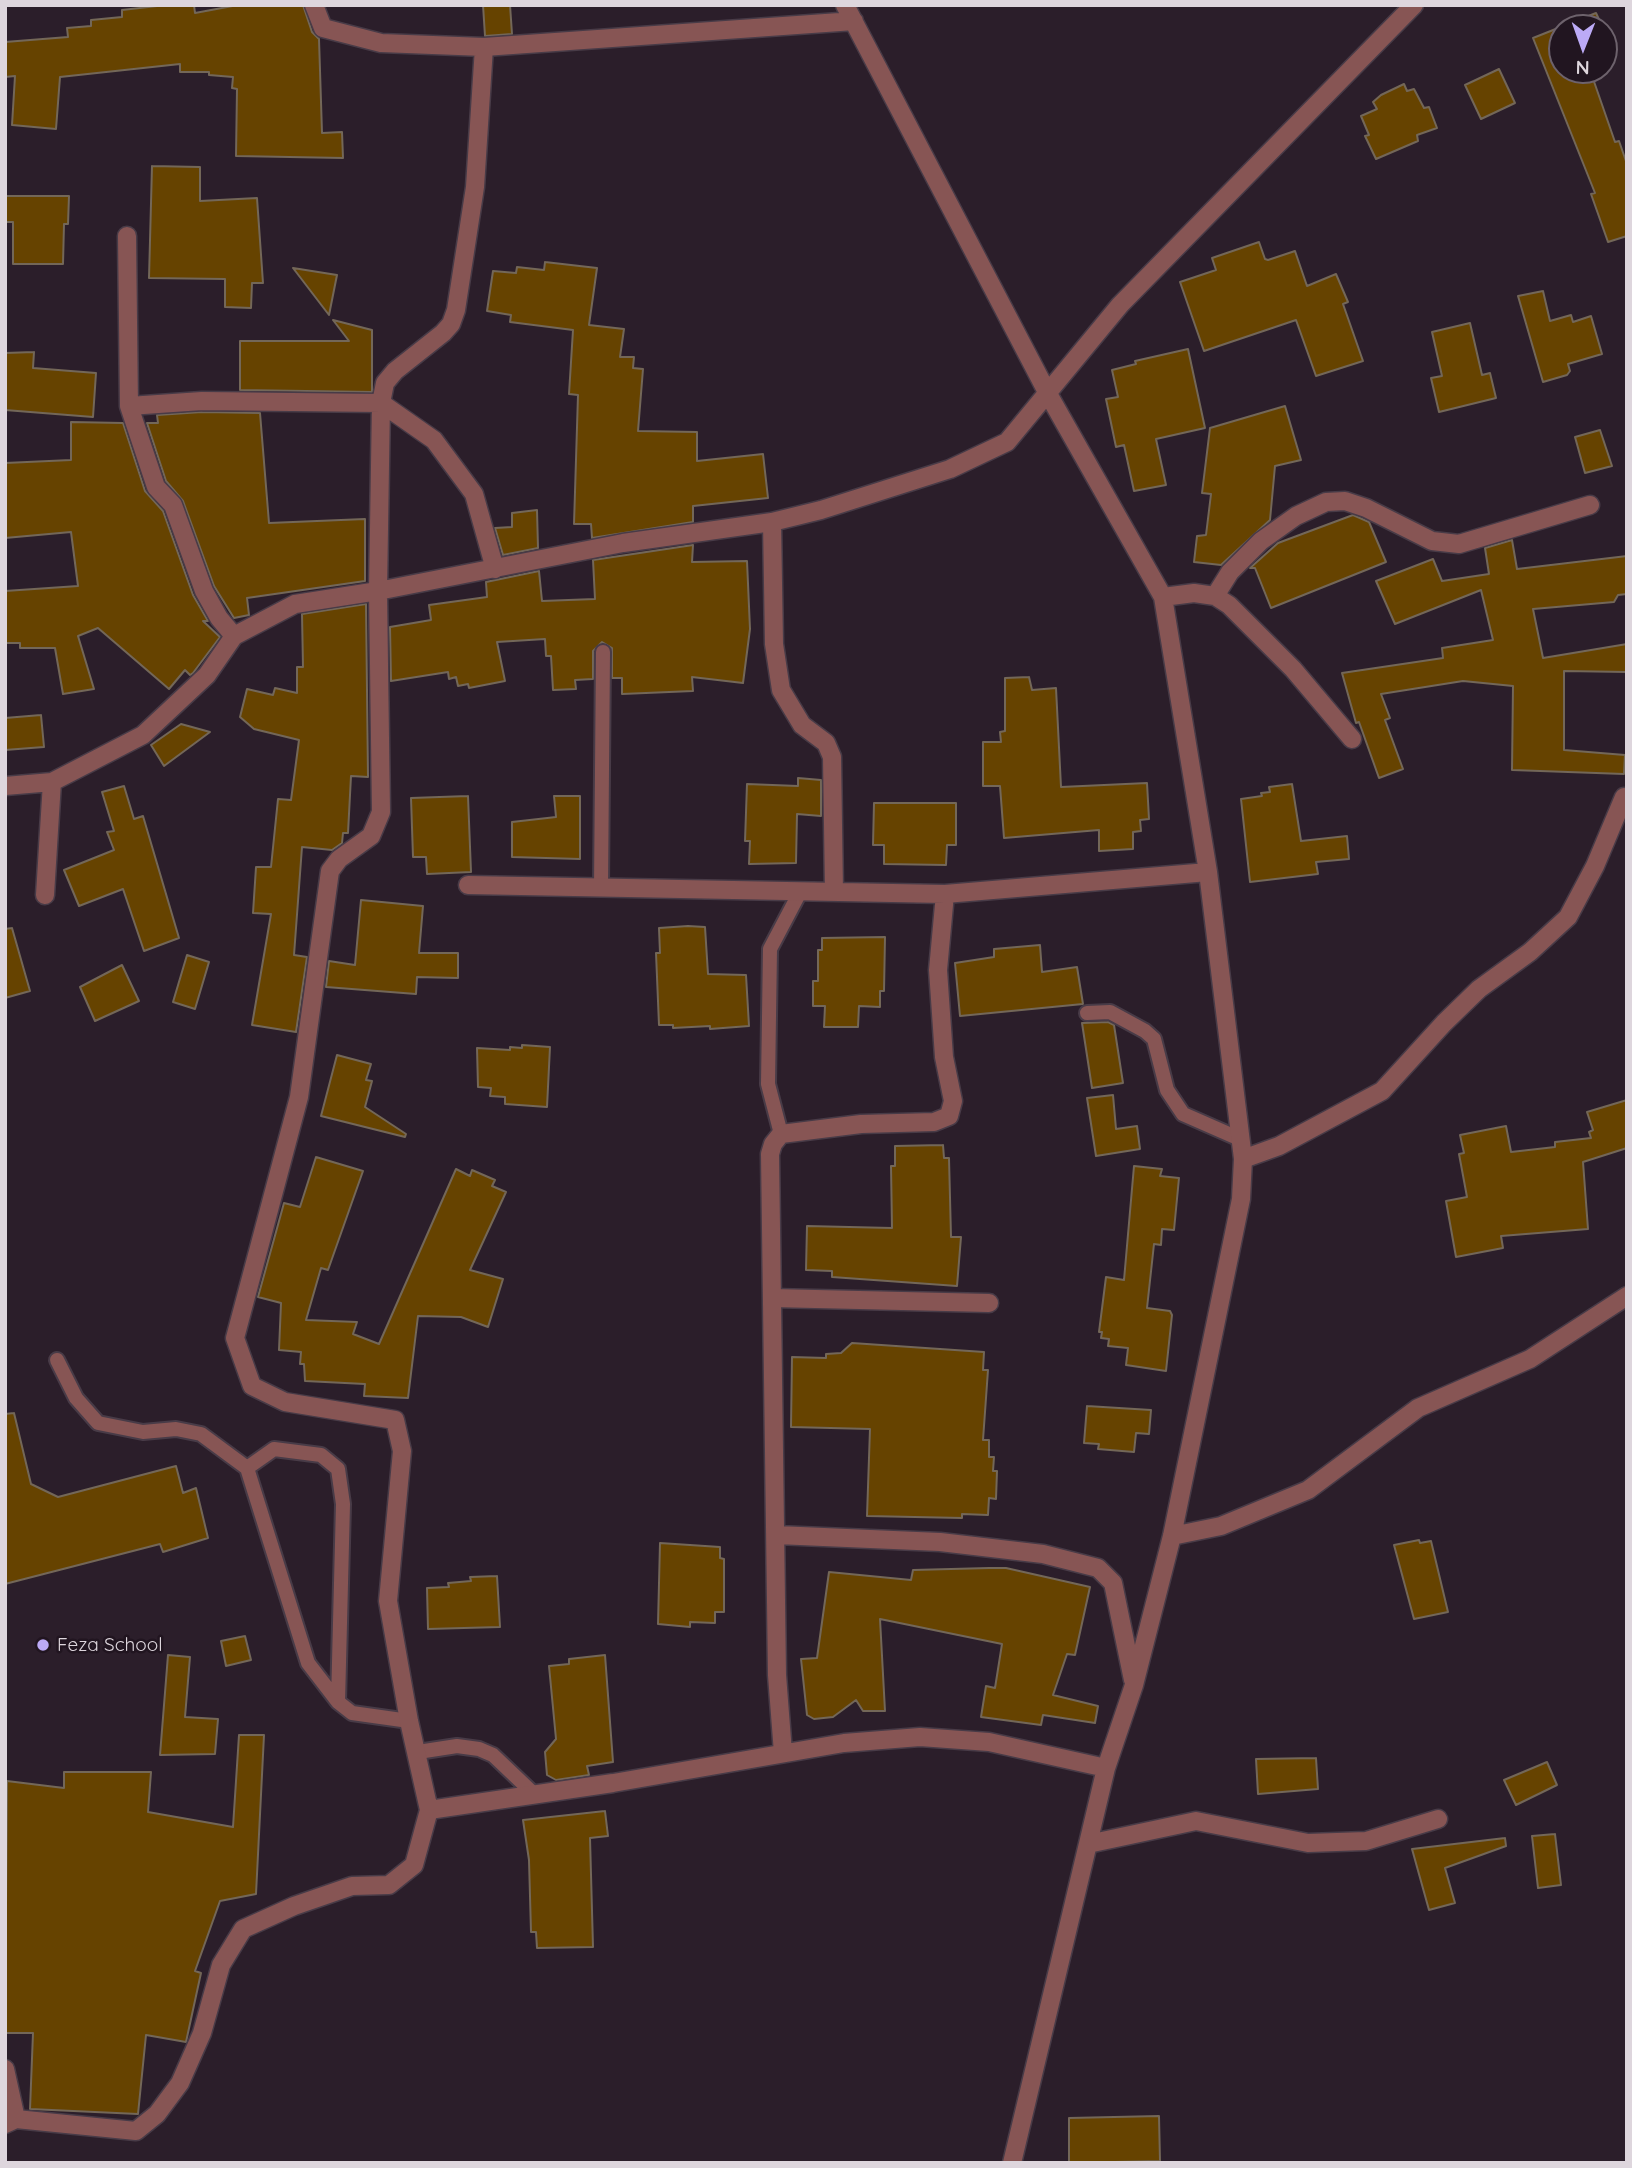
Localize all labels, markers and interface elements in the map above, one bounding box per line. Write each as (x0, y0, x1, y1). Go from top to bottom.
north arrow (1548, 14, 1618, 84)
text: N (1575, 56, 1590, 80)
place label: Feza School (57, 1634, 163, 1656)
marker: Feza School (35, 1637, 51, 1653)

